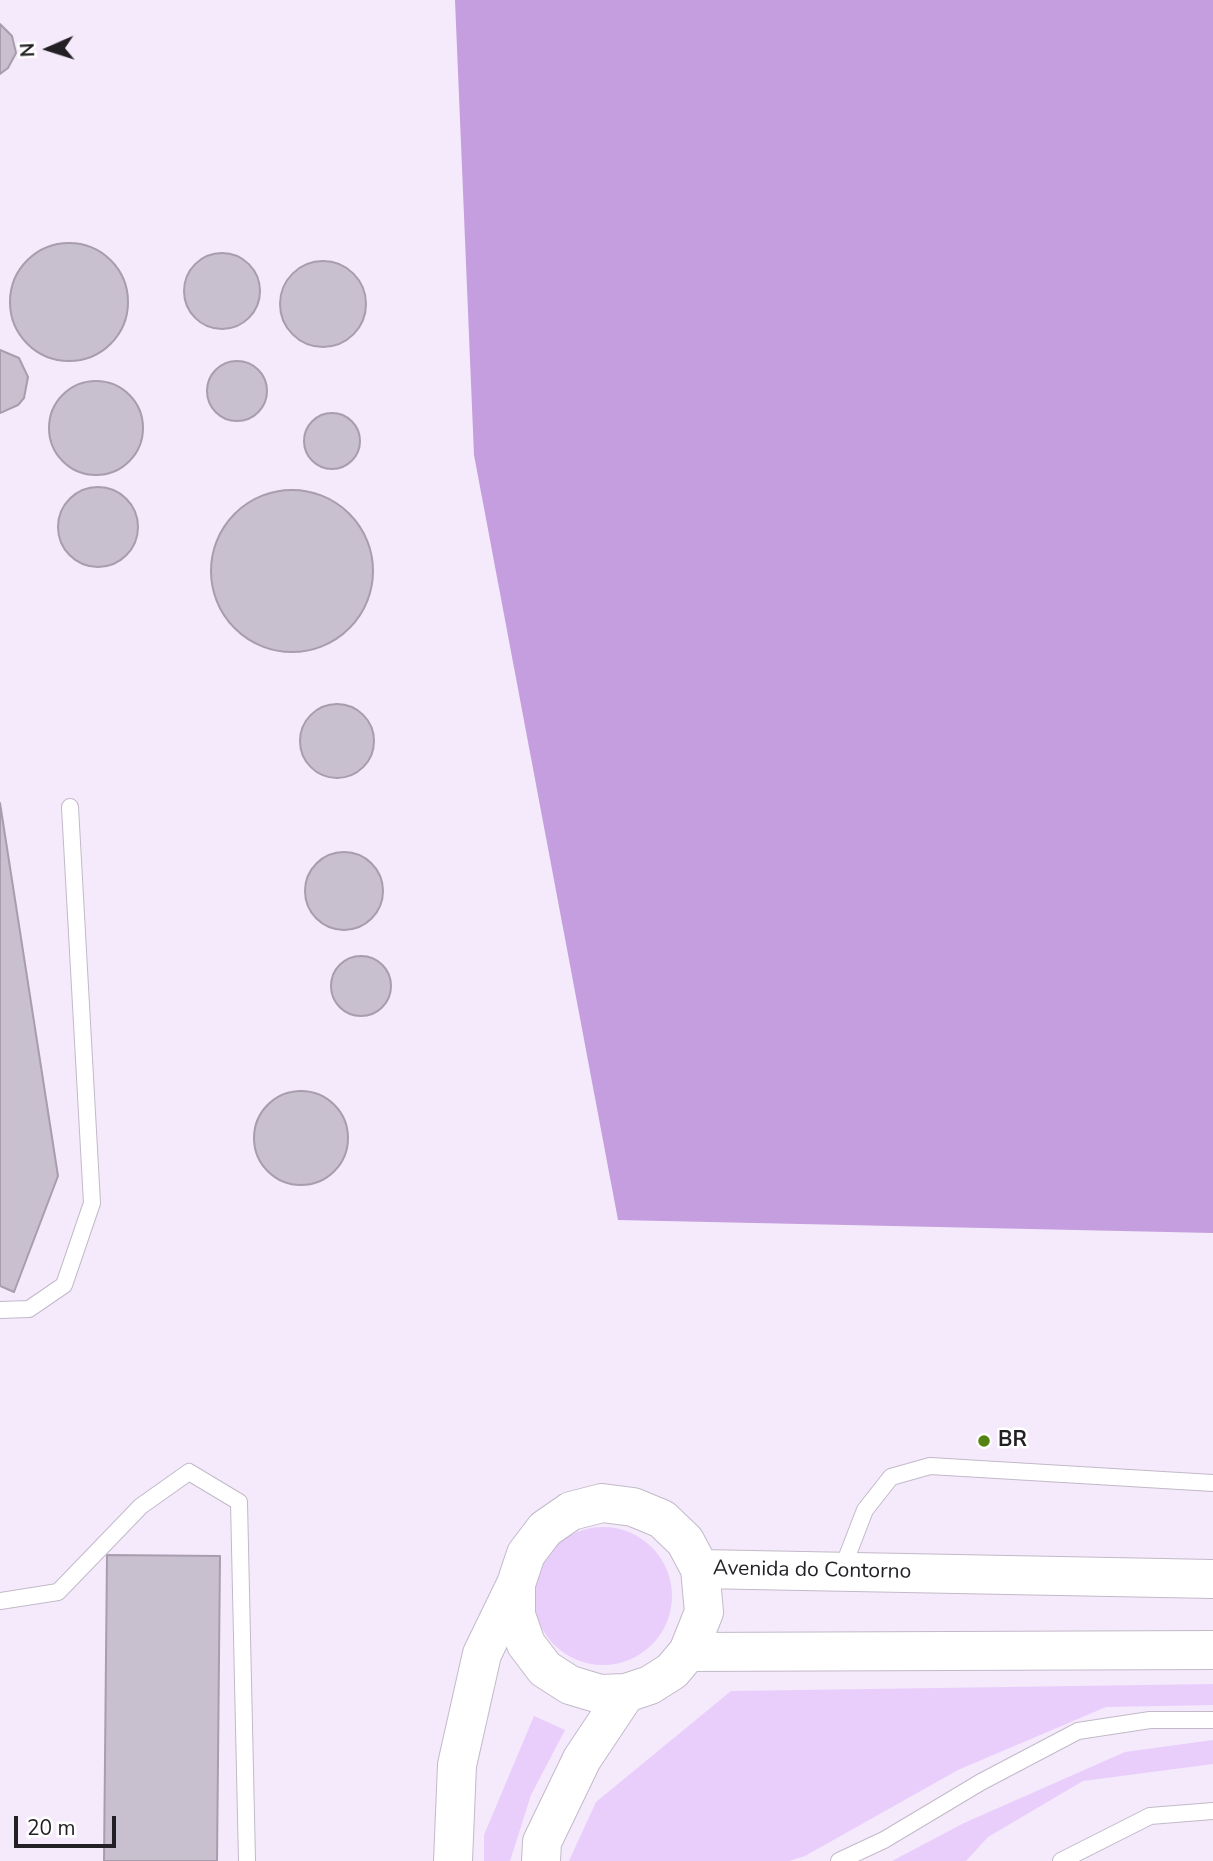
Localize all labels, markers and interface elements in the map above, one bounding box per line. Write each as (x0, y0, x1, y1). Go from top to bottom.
north arrow (14, 14, 84, 84)
text: N (15, 42, 41, 58)
place label: BR (998, 1428, 1027, 1454)
marker: BR (976, 1433, 992, 1449)
street label: Avenida do Contorno (713, 1557, 911, 1585)
scale bar (18, 1801, 119, 1845)
text: 20 m (27, 1814, 76, 1842)

